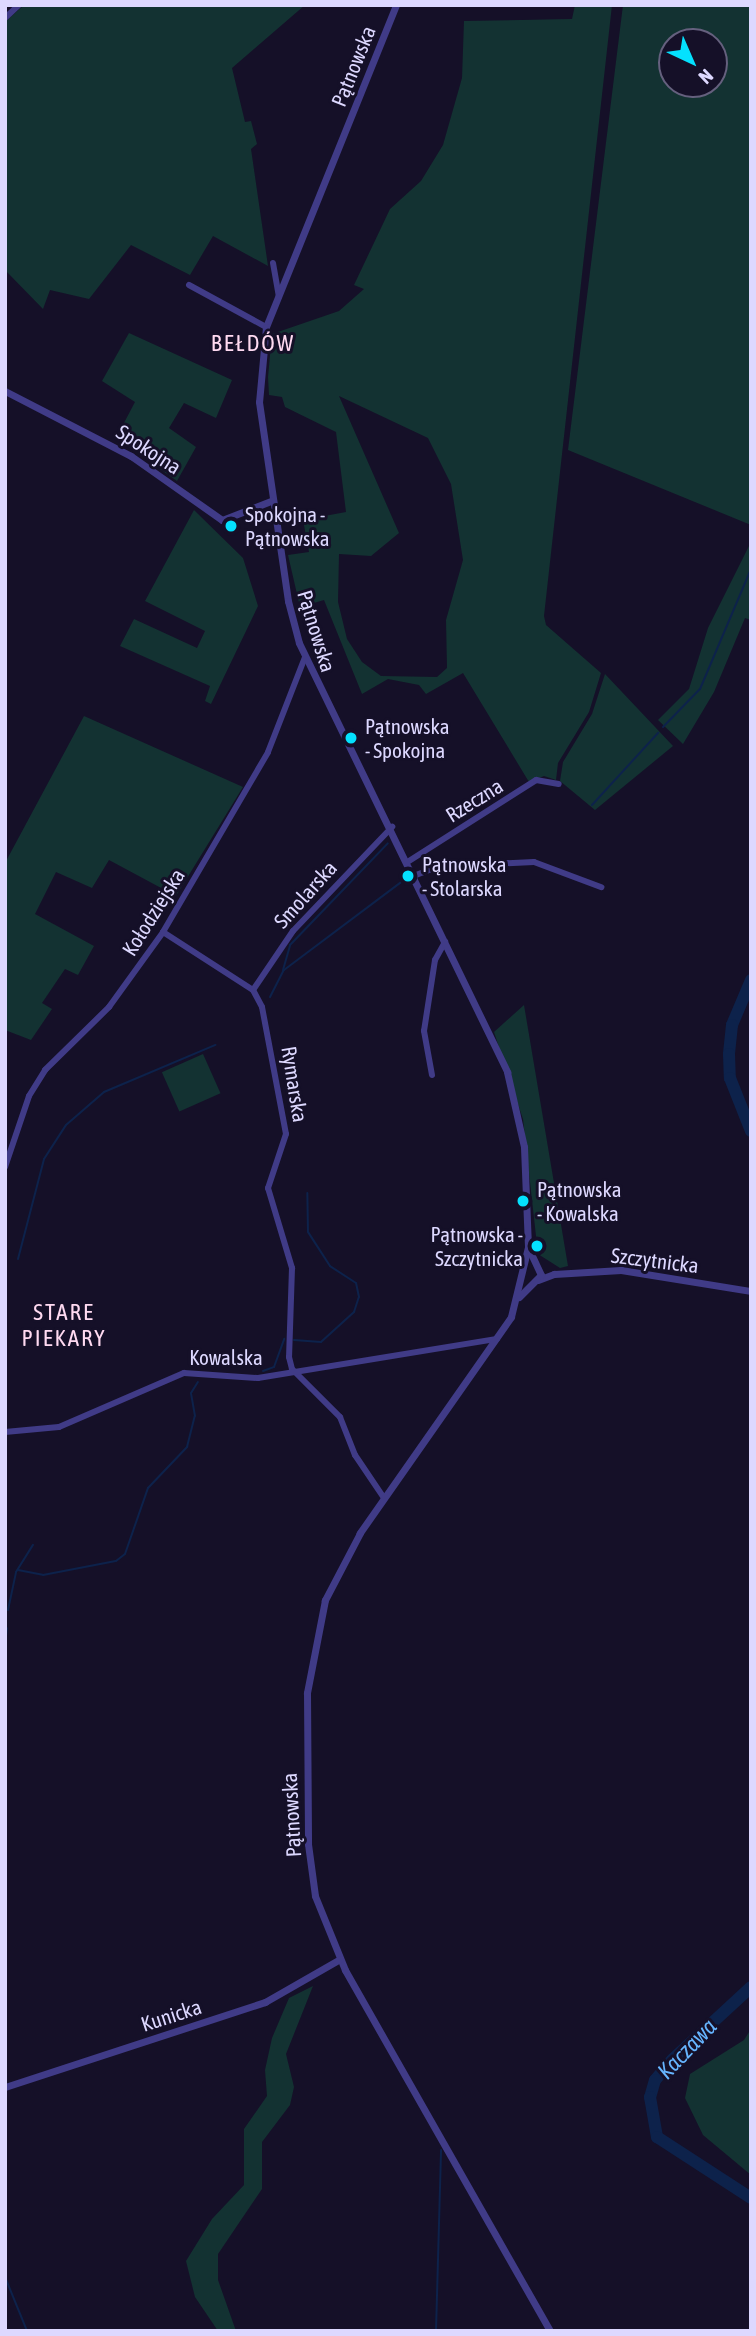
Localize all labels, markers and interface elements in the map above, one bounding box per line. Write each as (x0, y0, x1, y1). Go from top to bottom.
street label: Pątnowska (325, 22, 381, 110)
north arrow (658, 28, 728, 98)
text: N (695, 65, 718, 88)
district label: BEŁDÓW (212, 329, 294, 357)
street label: Spokojna (112, 419, 186, 479)
place label: Spokojna - Pątnowska (245, 501, 329, 551)
marker: Spokojna - Pątnowska (223, 518, 239, 534)
street label: Pątnowska (293, 587, 341, 675)
place label: Pątnowska - Spokojna (365, 713, 449, 763)
marker: Pątnowska - Spokojna (343, 730, 359, 746)
street label: Rzeczna (441, 773, 507, 827)
place label: Pątnowska - Stolarska (422, 851, 506, 901)
street label: Smolarska (268, 855, 342, 933)
street label: Kołodziejska (116, 864, 190, 960)
marker: Pątnowska - Stolarska (400, 868, 416, 884)
street label: Rymarska (277, 1044, 313, 1124)
place label: Pątnowska - Kowalska (537, 1176, 621, 1226)
marker: Pątnowska - Kowalska (515, 1193, 531, 1209)
place label: Pątnowska - Szczytnicka (430, 1221, 523, 1271)
marker: Pątnowska - Szczytnicka (529, 1238, 545, 1254)
street label: Szczytnicka (610, 1242, 700, 1278)
district label: STARE PIEKARY (22, 1298, 106, 1352)
street label: Kowalska (189, 1344, 263, 1370)
street label: Pątnowska (276, 1772, 306, 1858)
street label: Kunicka (138, 1993, 204, 2037)
water label: Kaczawa (652, 2013, 722, 2085)

